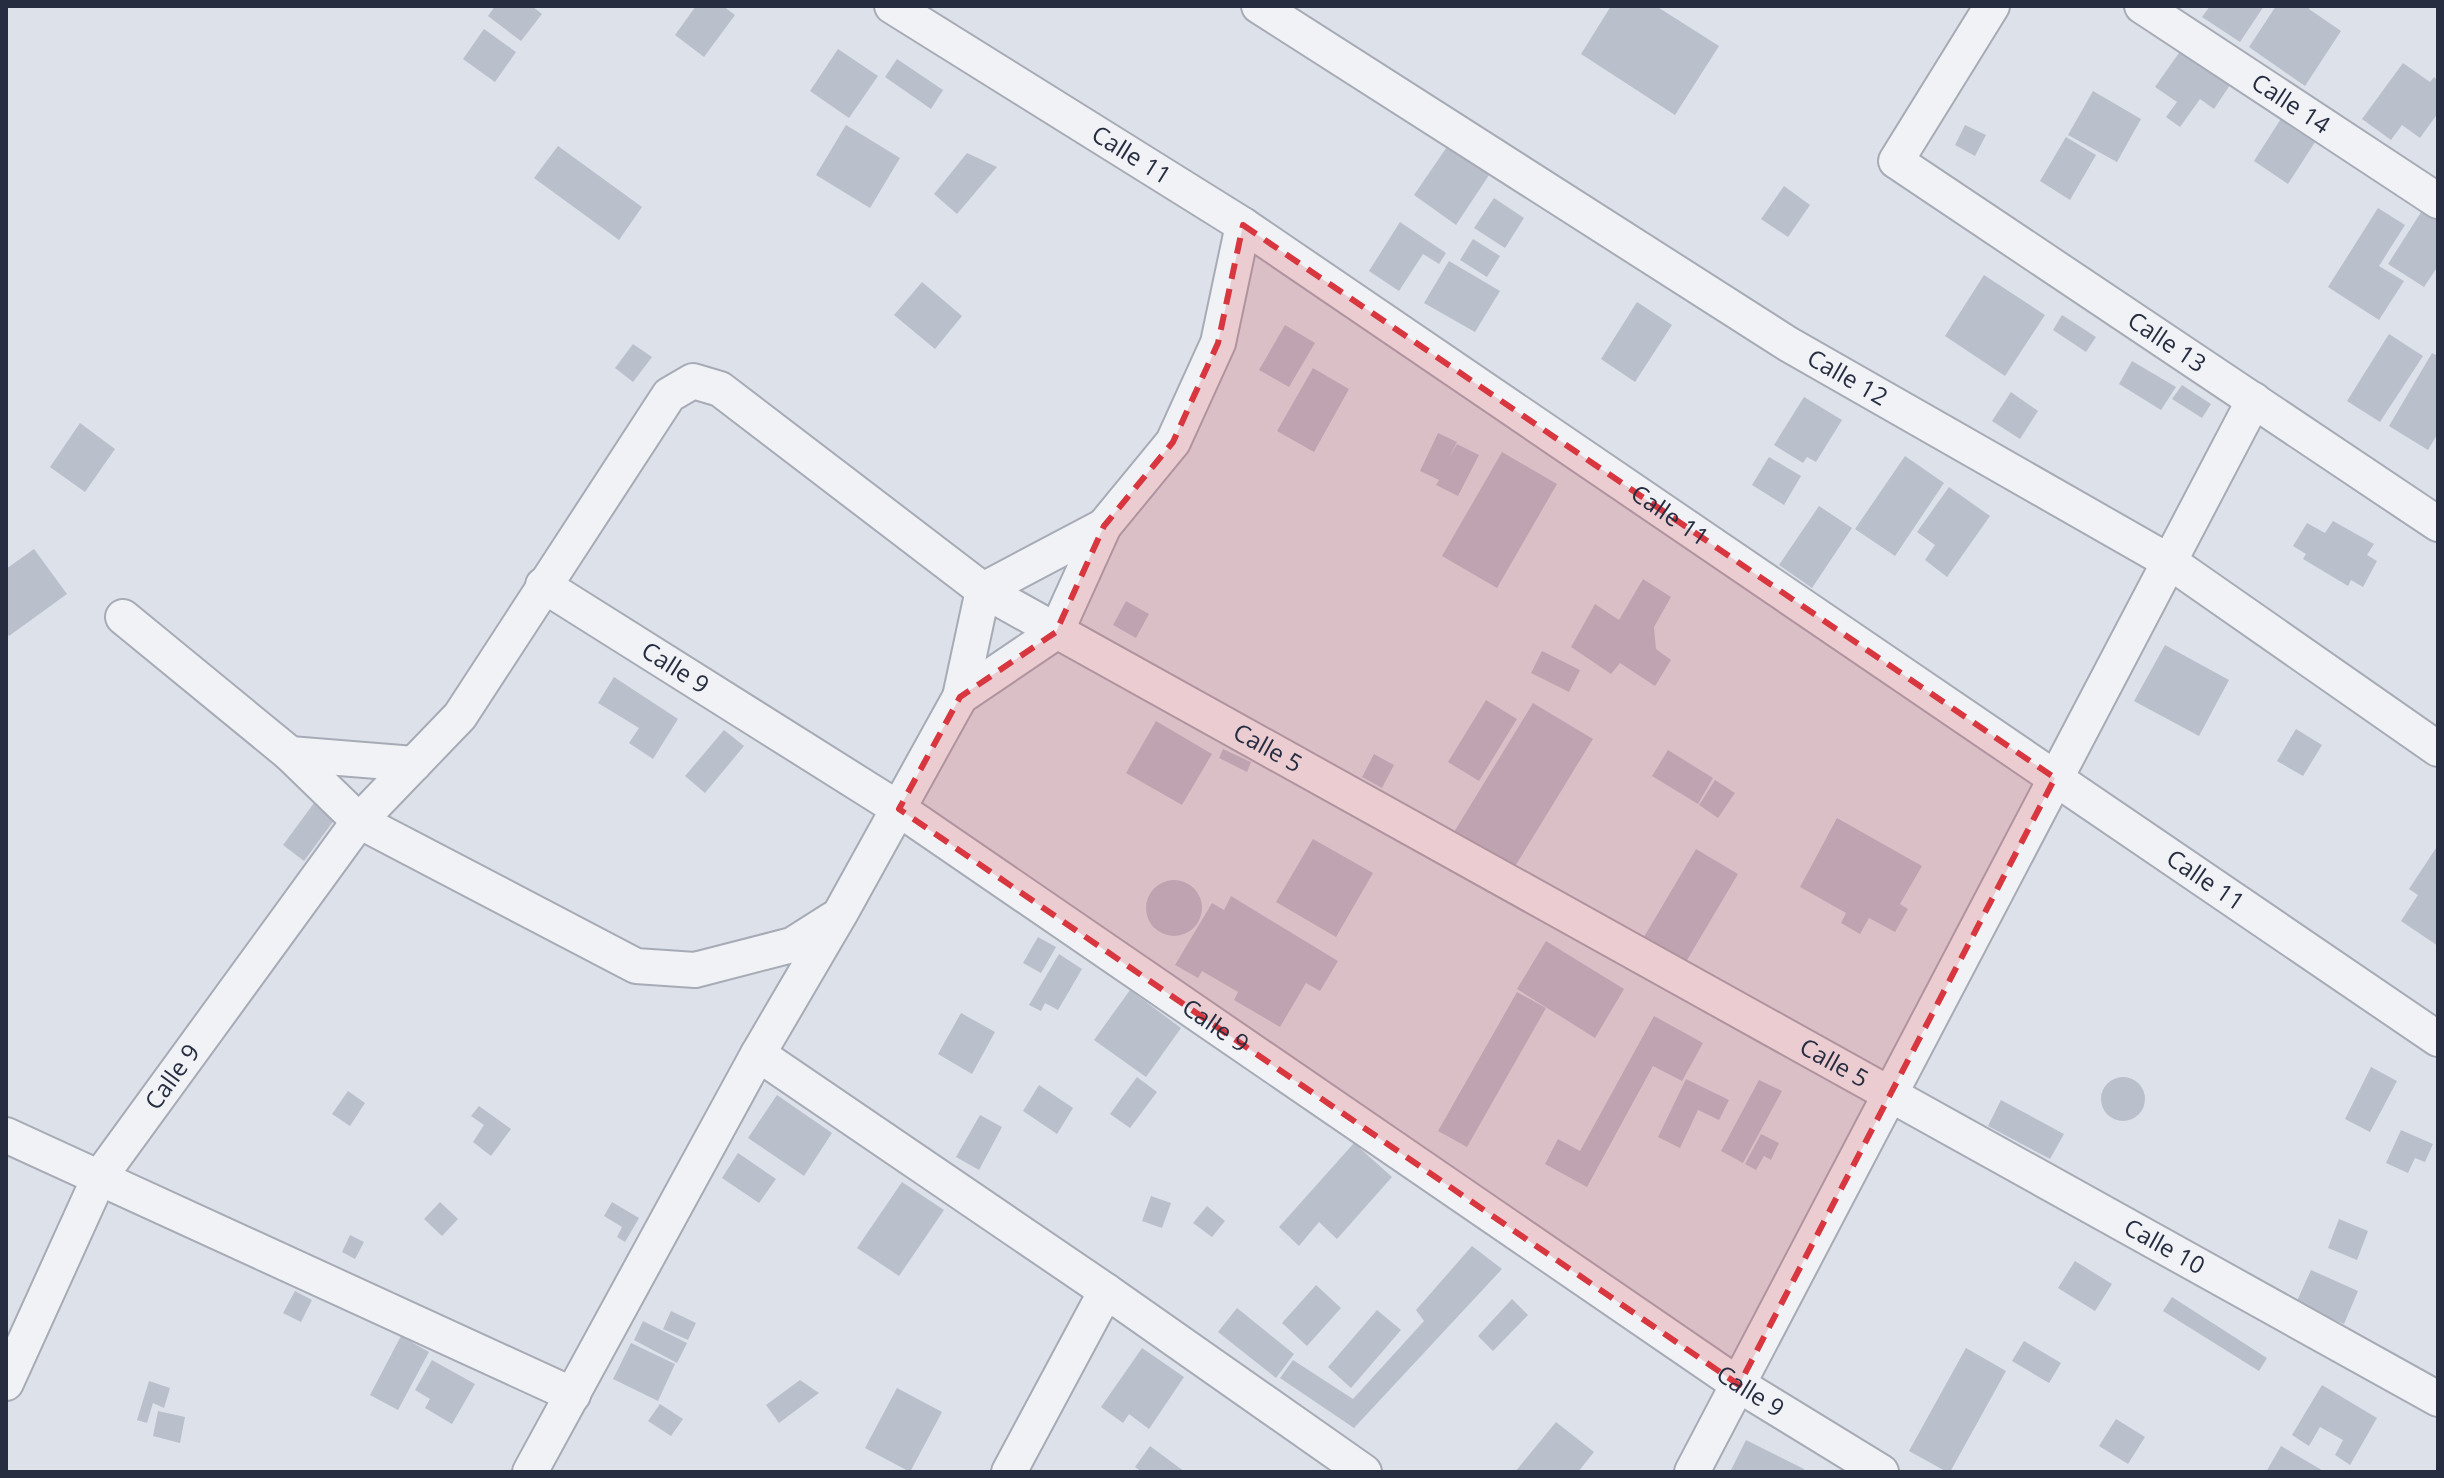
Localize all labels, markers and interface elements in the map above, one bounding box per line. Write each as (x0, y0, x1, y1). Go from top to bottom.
street label: Calle 14 (2246, 65, 2337, 141)
street label: Calle 11 (1086, 117, 1178, 191)
street label: Calle 13 (2122, 303, 2213, 379)
street label: Calle 12 (1802, 340, 1894, 413)
street label: Calle 11 (1625, 476, 1716, 553)
street label: Calle 9 (636, 633, 716, 700)
street label: Calle 5 (1228, 714, 1309, 779)
street label: Calle 11 (2161, 841, 2252, 918)
street label: Calle 9 (1176, 990, 1256, 1059)
street label: Calle 5 (1794, 1029, 1875, 1094)
street label: Calle 9 (136, 1037, 206, 1116)
street label: Calle 10 (2119, 1210, 2211, 1281)
street label: Calle 9 (1711, 1356, 1791, 1424)

